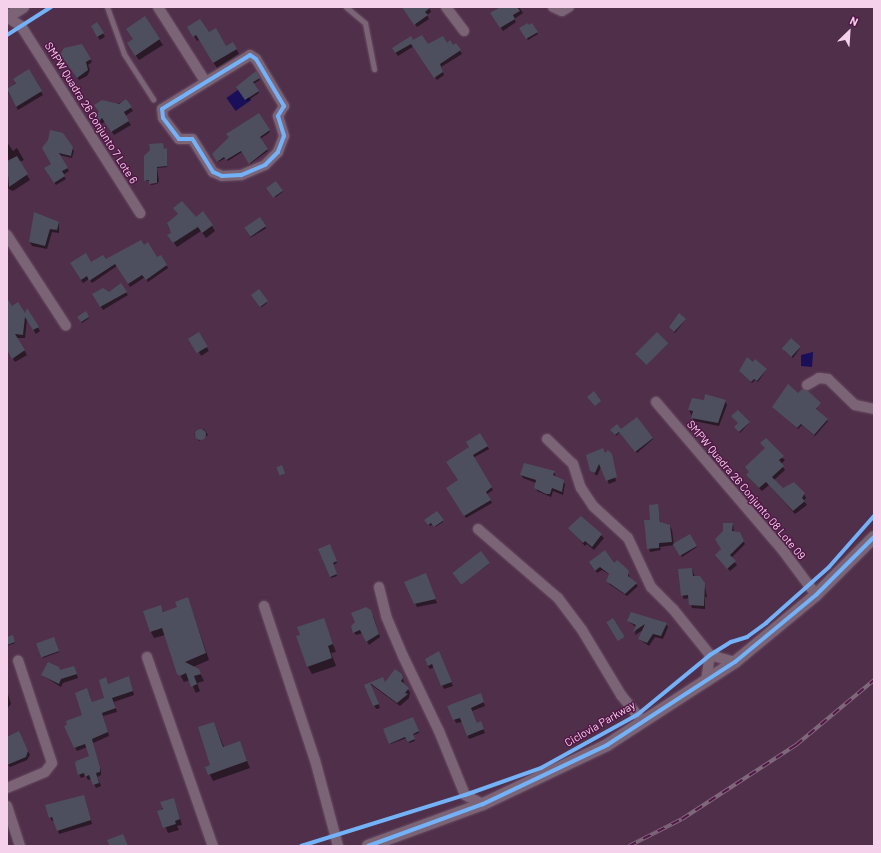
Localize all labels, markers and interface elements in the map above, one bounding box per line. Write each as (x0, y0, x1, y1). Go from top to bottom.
north arrow (829, 12, 869, 52)
text: N (848, 13, 860, 28)
street label: SMPW Quadra 26 Conjunto 7 Lote 6 (42, 40, 140, 186)
street label: SMPW Quadra 26 Conjunto 08 Lote 09 (684, 418, 808, 562)
street label: Ciclovia Parkway (562, 698, 638, 750)

